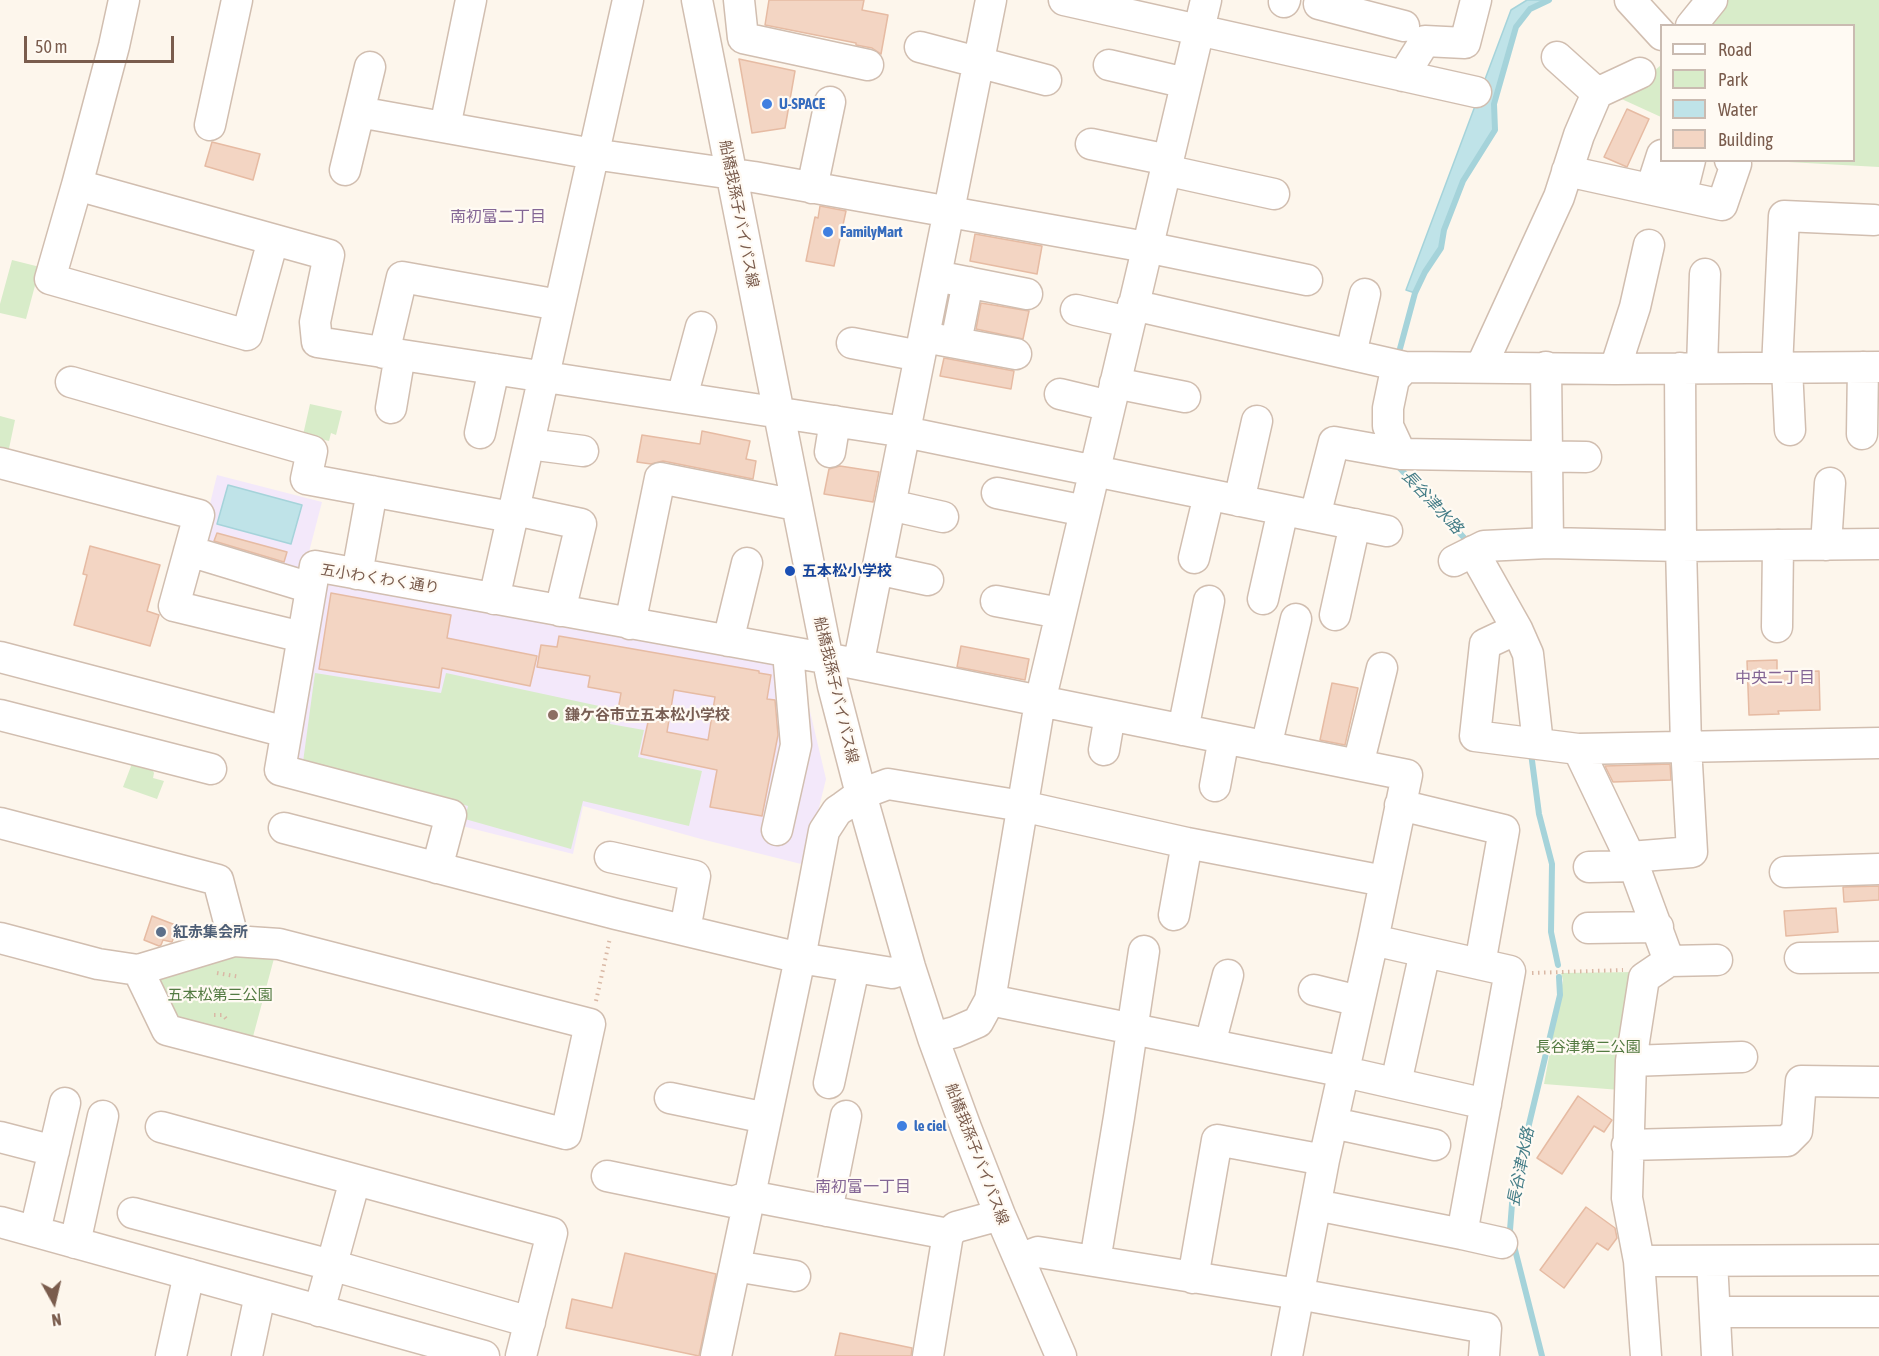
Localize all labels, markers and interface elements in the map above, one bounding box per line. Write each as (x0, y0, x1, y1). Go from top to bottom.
scale bar (27, 24, 177, 62)
legend (1660, 24, 1855, 162)
text: 50 m (35, 36, 67, 57)
text: Road (1718, 39, 1752, 60)
text: Park (1718, 69, 1748, 90)
place label: U-SPACE (779, 95, 825, 113)
marker: U-SPACE (760, 97, 774, 111)
text: Water (1718, 99, 1757, 120)
text: Building (1718, 129, 1773, 150)
street label: 船橋我孫子バイパス線 (716, 139, 762, 289)
district label: 南初富二丁目 (450, 207, 546, 227)
place label: FamilyMart (840, 223, 903, 241)
marker: FamilyMart (821, 225, 835, 239)
water label: 長谷津水路 (1398, 466, 1466, 538)
street label: 五小わくわく通り (319, 561, 441, 597)
place label: 五本松小学校 (802, 562, 892, 580)
marker: 五本松小学校 (783, 564, 797, 578)
street label: 船橋我孫子バイパス線 (810, 615, 862, 765)
district label: 中央二丁目 (1735, 668, 1815, 688)
place label: 鎌ケ谷市立五本松小学校 (565, 706, 730, 724)
marker: 鎌ケ谷市立五本松小学校 (546, 708, 560, 722)
place label: 紅赤集会所 (173, 923, 248, 941)
marker: 紅赤集会所 (154, 925, 168, 939)
park label: 五本松第三公園 (168, 986, 272, 1004)
park label: 長谷津第二公園 (1536, 1038, 1640, 1056)
street label: 船橋我孫子バイパス線 (942, 1081, 1012, 1227)
place label: le ciel (914, 1117, 946, 1135)
marker: le ciel (895, 1119, 909, 1133)
water label: 長谷津水路 (1504, 1126, 1538, 1208)
district label: 南初富一丁目 (815, 1177, 911, 1197)
north arrow (24, 1272, 84, 1332)
text: N (51, 1310, 62, 1329)

